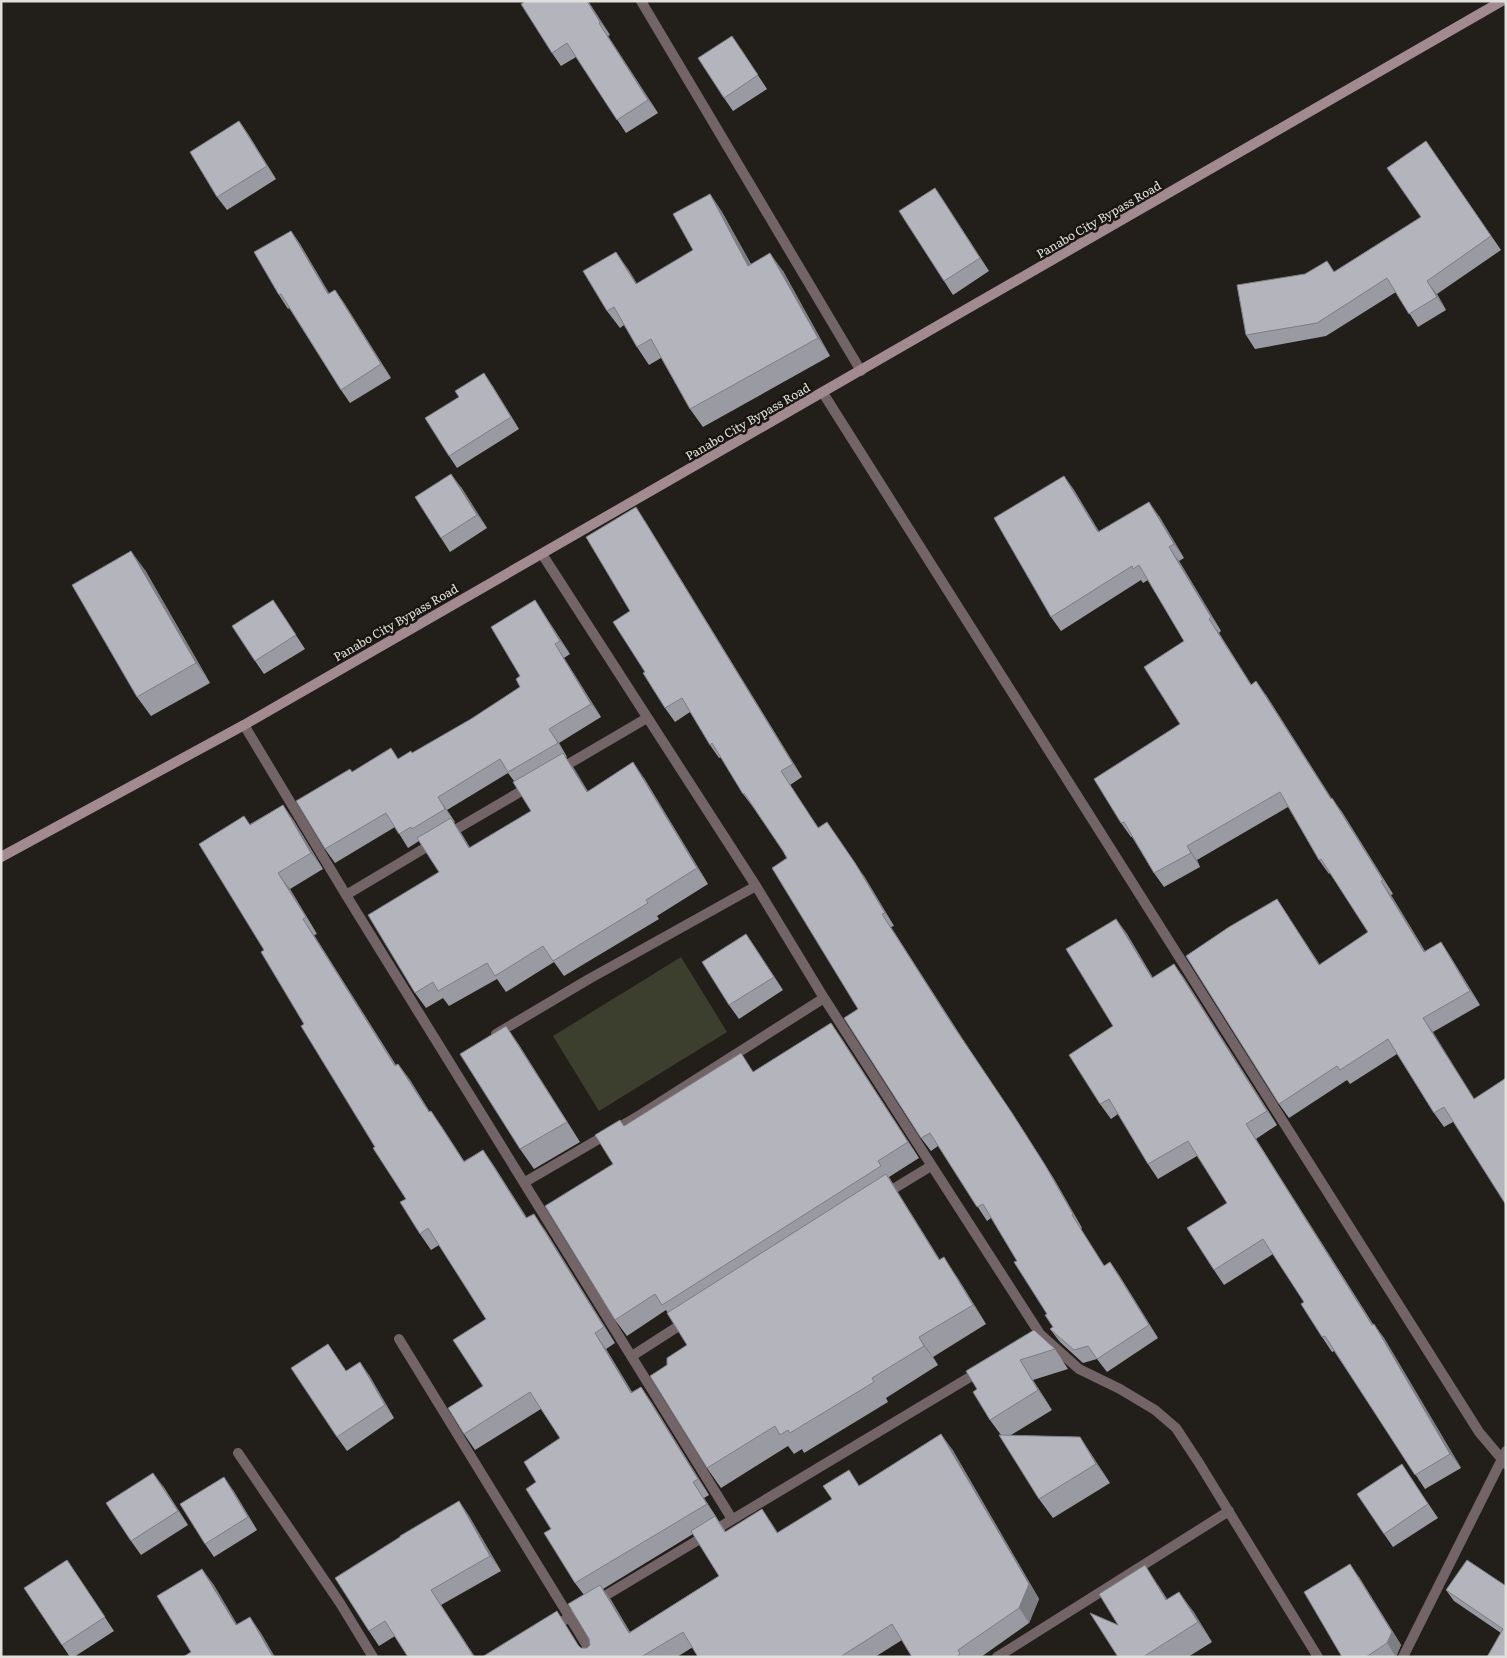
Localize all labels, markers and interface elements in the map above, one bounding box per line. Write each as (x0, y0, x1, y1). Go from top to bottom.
street label: Panabo City Bypass Road (1033, 176, 1165, 262)
street label: Panabo City Bypass Road (682, 378, 814, 464)
street label: Panabo City Bypass Road (330, 579, 462, 665)

